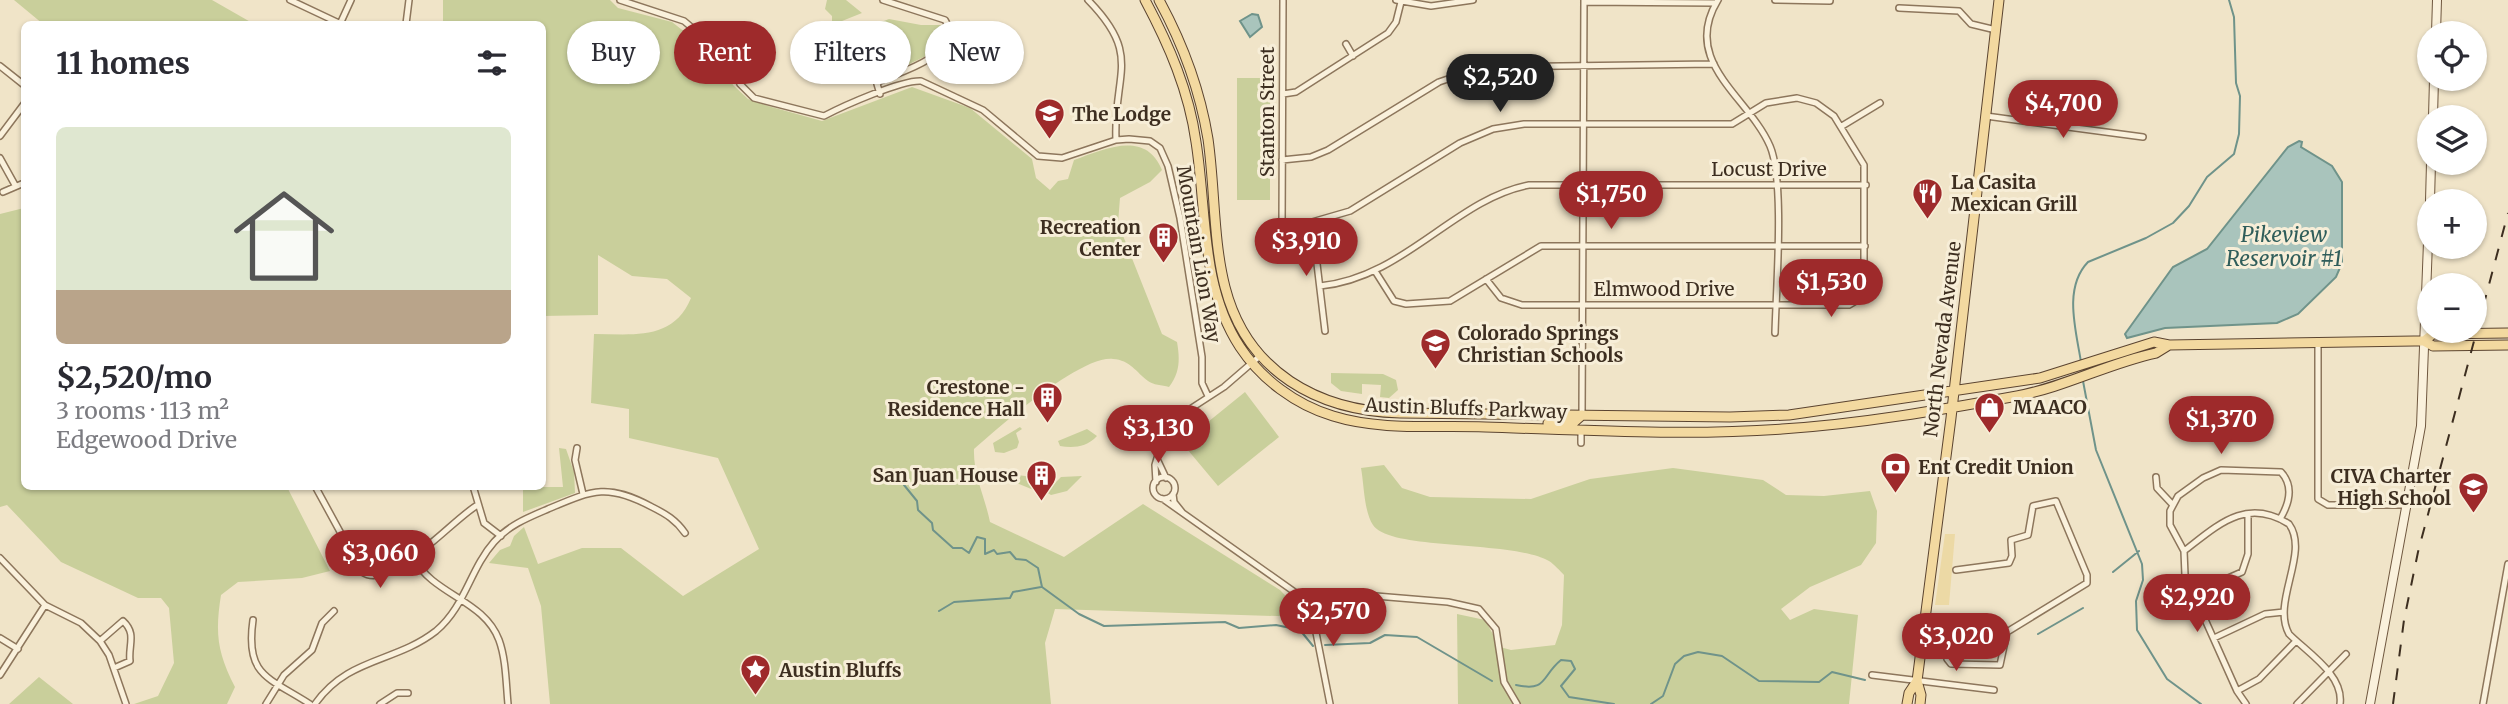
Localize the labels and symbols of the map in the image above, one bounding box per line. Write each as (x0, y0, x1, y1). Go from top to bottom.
street label: Stanton Street (1255, 46, 1279, 177)
pin: $2,520 (1443, 54, 1557, 114)
pin: $4,700 (2006, 80, 2120, 140)
school or university icon: The Lodge (1032, 97, 1066, 141)
place label: The Lodge (1072, 102, 1171, 126)
street label: Locust Drive (1711, 157, 1827, 181)
street label: Mountain Lion Way (1172, 163, 1226, 345)
place label: La Casita Mexican Grill (1951, 170, 2078, 216)
pin: $1,750 (1554, 172, 1668, 231)
restaurant icon: La Casita Mexican Grill (1911, 176, 1945, 220)
place label: Recreation Center (1040, 215, 1141, 261)
pin: $3,910 (1249, 218, 1363, 278)
building icon: Recreation Center (1147, 221, 1181, 265)
water label: Pikeview Reservoir #1 (2226, 221, 2342, 272)
street label: North Nevada Avenue (1918, 240, 1966, 438)
pin: $1,530 (1774, 260, 1888, 319)
street label: Elmwood Drive (1593, 277, 1735, 301)
place label: Colorado Springs Christian Schools (1458, 321, 1624, 367)
school or university icon: Colorado Springs Christian Schools (1418, 327, 1452, 371)
place label: Crestone - Residence Hall (887, 375, 1025, 421)
building icon: Crestone - Residence Hall (1031, 381, 1065, 425)
shop icon: MAACO (1973, 390, 2007, 434)
street label: Austin Bluffs Parkway (1363, 392, 1568, 424)
place label: MAACO (2013, 395, 2087, 419)
pin: $1,370 (2164, 396, 2278, 456)
pin: $3,130 (1101, 406, 1215, 465)
bank icon: Ent Credit Union (1878, 450, 1912, 494)
place label: Ent Credit Union (1918, 455, 2074, 479)
building icon: San Juan House (1024, 458, 1058, 502)
place label: San Juan House (873, 463, 1018, 487)
place label: CIVA Charter High School (2331, 464, 2451, 510)
school or university icon: CIVA Charter High School (2457, 470, 2491, 514)
pin: $3,060 (323, 530, 437, 590)
pin: $2,920 (2140, 574, 2254, 634)
pin: $2,570 (1276, 588, 1390, 648)
pin: $3,020 (1899, 614, 2013, 673)
place icon: Austin Bluffs (739, 653, 773, 697)
place label: Austin Bluffs (778, 658, 902, 682)

